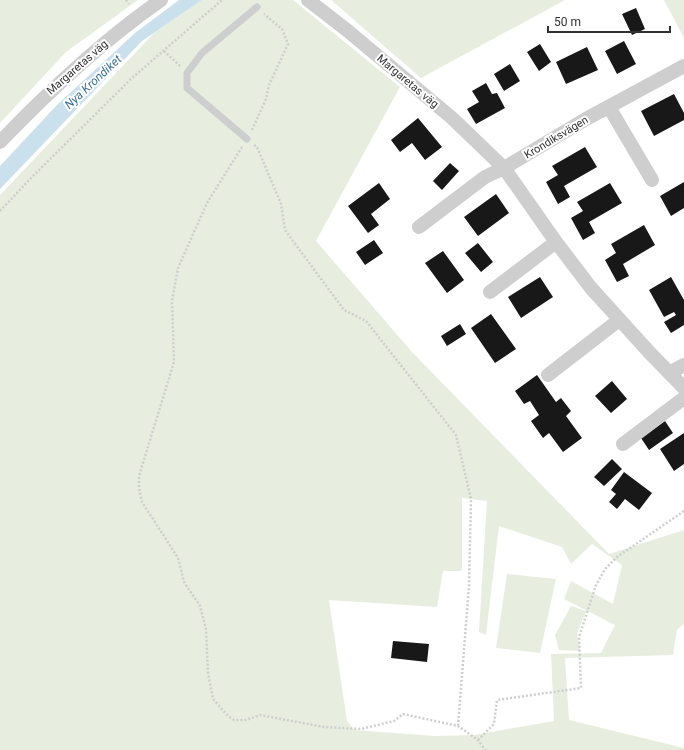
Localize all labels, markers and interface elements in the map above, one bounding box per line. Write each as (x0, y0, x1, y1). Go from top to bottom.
scale bar (548, 8, 670, 34)
text: 50 m (554, 15, 581, 29)
street label: Margaretas väg (44, 37, 110, 97)
water label: Nya Krondiket (62, 52, 124, 112)
street label: Margaretas väg (374, 52, 441, 111)
street label: Krondiksvägen (522, 113, 591, 162)

